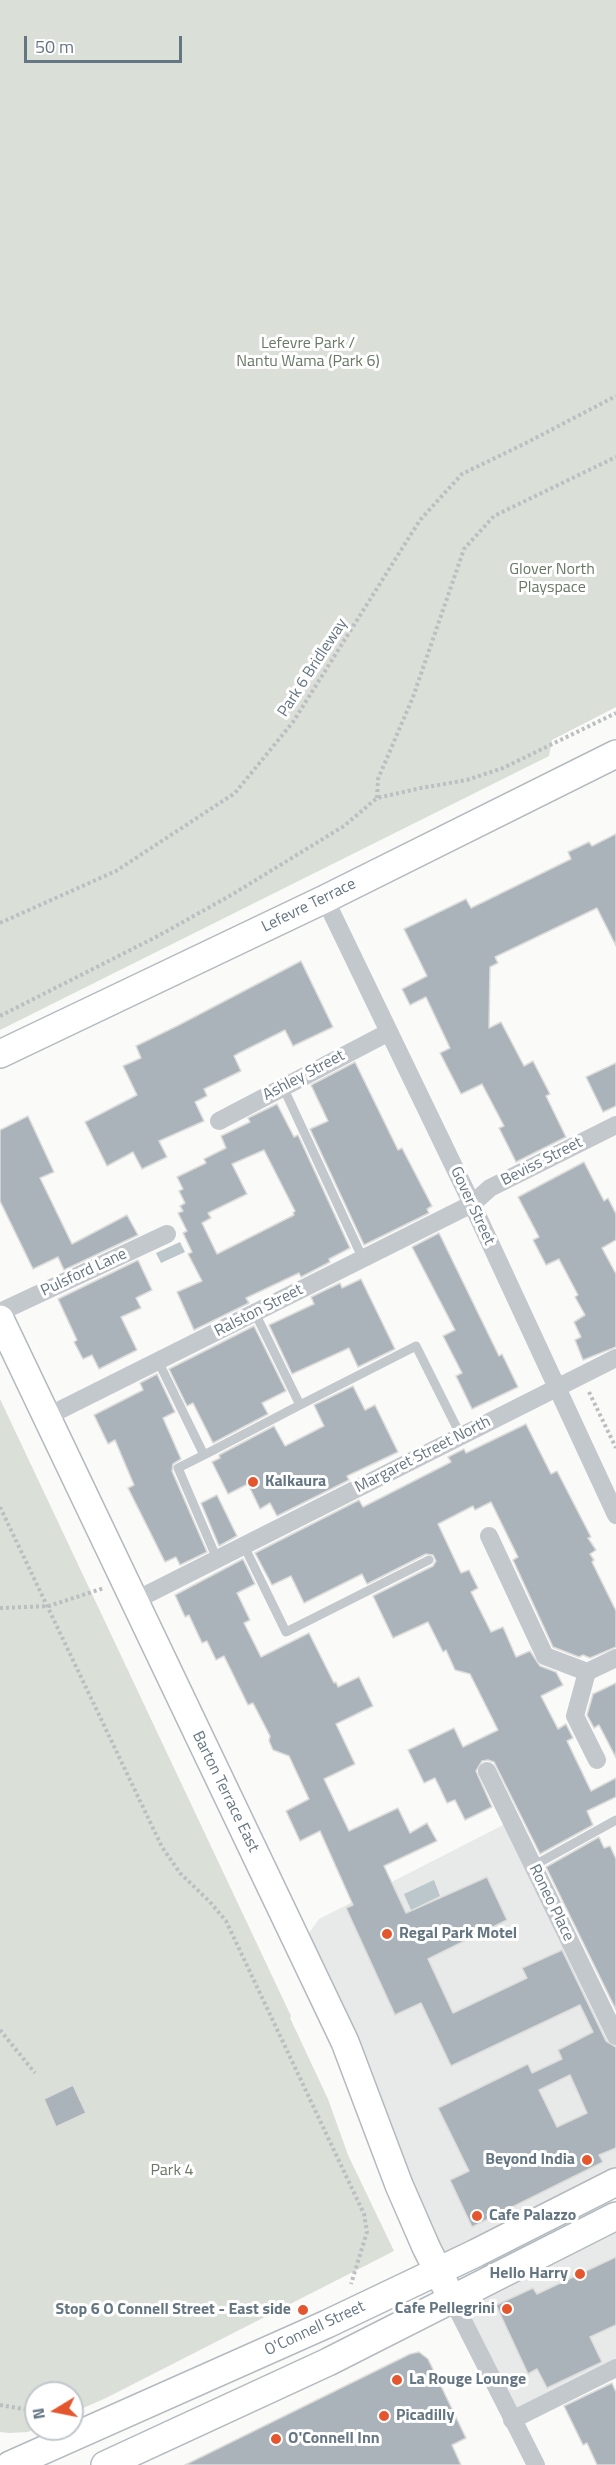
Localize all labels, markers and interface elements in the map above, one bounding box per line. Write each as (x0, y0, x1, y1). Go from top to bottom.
scale bar (27, 24, 184, 62)
text: 50 m (35, 33, 74, 60)
park label: Lefevre Park / Nantu Wama (Park 6) (236, 334, 380, 372)
park label: Glover North Playspace (509, 560, 595, 598)
street label: Park 6 Bridleway (274, 615, 352, 721)
street label: Lefevre Terrace (259, 875, 359, 937)
street label: Ashley Street (260, 1046, 348, 1106)
street label: Beviss Street (498, 1133, 586, 1191)
street label: Gover Street (446, 1164, 498, 1248)
street label: Pulsford Lane (38, 1245, 130, 1301)
street label: Ralston Street (212, 1281, 306, 1341)
street label: Margaret Street North (352, 1413, 494, 1497)
place label: Kalkaura (265, 1472, 326, 1492)
marker: Kalkaura (246, 1475, 260, 1489)
street label: Barton Terrace East (187, 1728, 263, 1856)
street label: Roneo Place (524, 1862, 578, 1944)
place label: Regal Park Motel (399, 1924, 517, 1944)
marker: Regal Park Motel (380, 1927, 394, 1941)
place label: Beyond India (485, 2150, 575, 2170)
marker: Beyond India (580, 2153, 594, 2167)
park label: Park 4 (150, 2161, 194, 2181)
place label: Cafe Palazzo (489, 2206, 576, 2226)
marker: Cafe Palazzo (470, 2209, 484, 2223)
place label: Hello Harry (490, 2264, 568, 2284)
marker: Hello Harry (573, 2267, 587, 2281)
street label: O'Connell Street (262, 2297, 368, 2361)
place label: Cafe Pellegrini (395, 2299, 495, 2319)
place label: Stop 6 O Connell Street - East side (56, 2300, 291, 2320)
marker: Cafe Pellegrini (500, 2302, 514, 2316)
marker: Stop 6 O Connell Street - East side (296, 2303, 310, 2317)
place label: La Rouge Lounge (409, 2370, 526, 2390)
marker: La Rouge Lounge (390, 2373, 404, 2387)
north arrow (24, 2381, 84, 2441)
text: N (25, 2406, 51, 2421)
place label: Picadilly (396, 2406, 454, 2426)
marker: Picadilly (377, 2409, 391, 2423)
place label: O'Connell Inn (288, 2429, 380, 2449)
marker: O'Connell Inn (269, 2432, 283, 2446)

